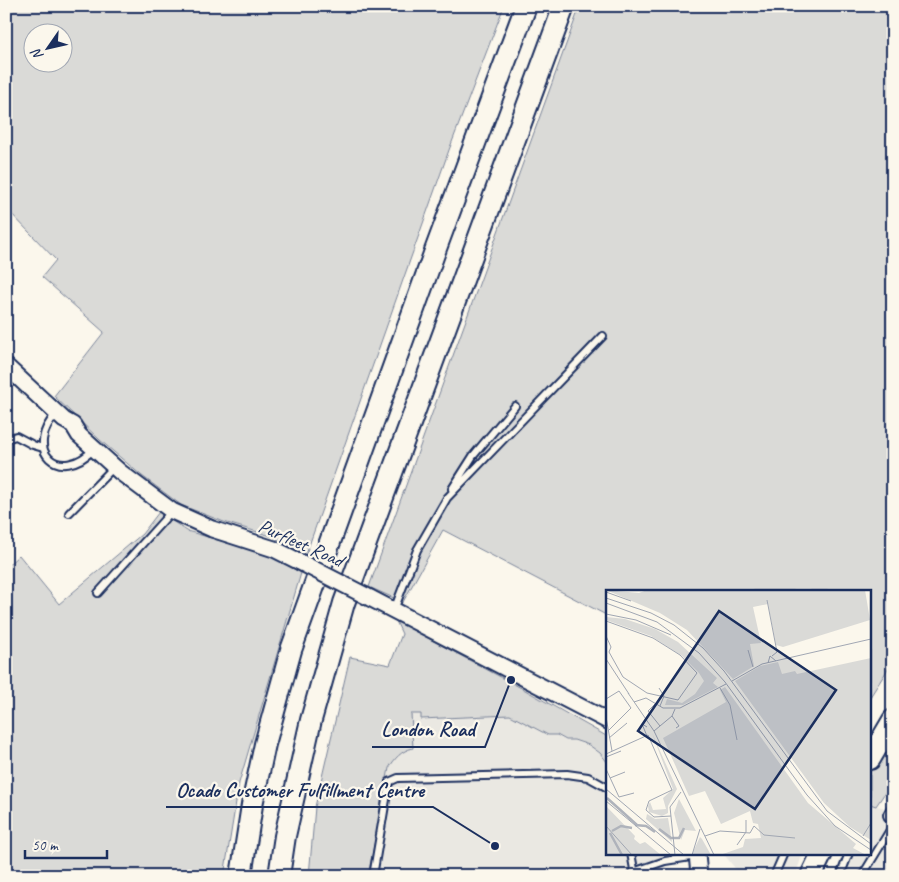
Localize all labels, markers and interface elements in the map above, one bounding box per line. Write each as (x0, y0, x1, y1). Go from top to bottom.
north arrow (22, 22, 72, 72)
text: N (27, 45, 47, 63)
street label: Purfleet Road (255, 513, 350, 574)
inset map (606, 590, 872, 854)
callout: London Road (372, 711, 485, 747)
text: London Road (381, 716, 478, 742)
callout: Ocado Customer Fulfillment Centre (166, 771, 433, 807)
text: Ocado Customer Fulfillment Centre (176, 777, 426, 803)
scale bar (25, 827, 108, 859)
text: 50 m (32, 836, 59, 855)

